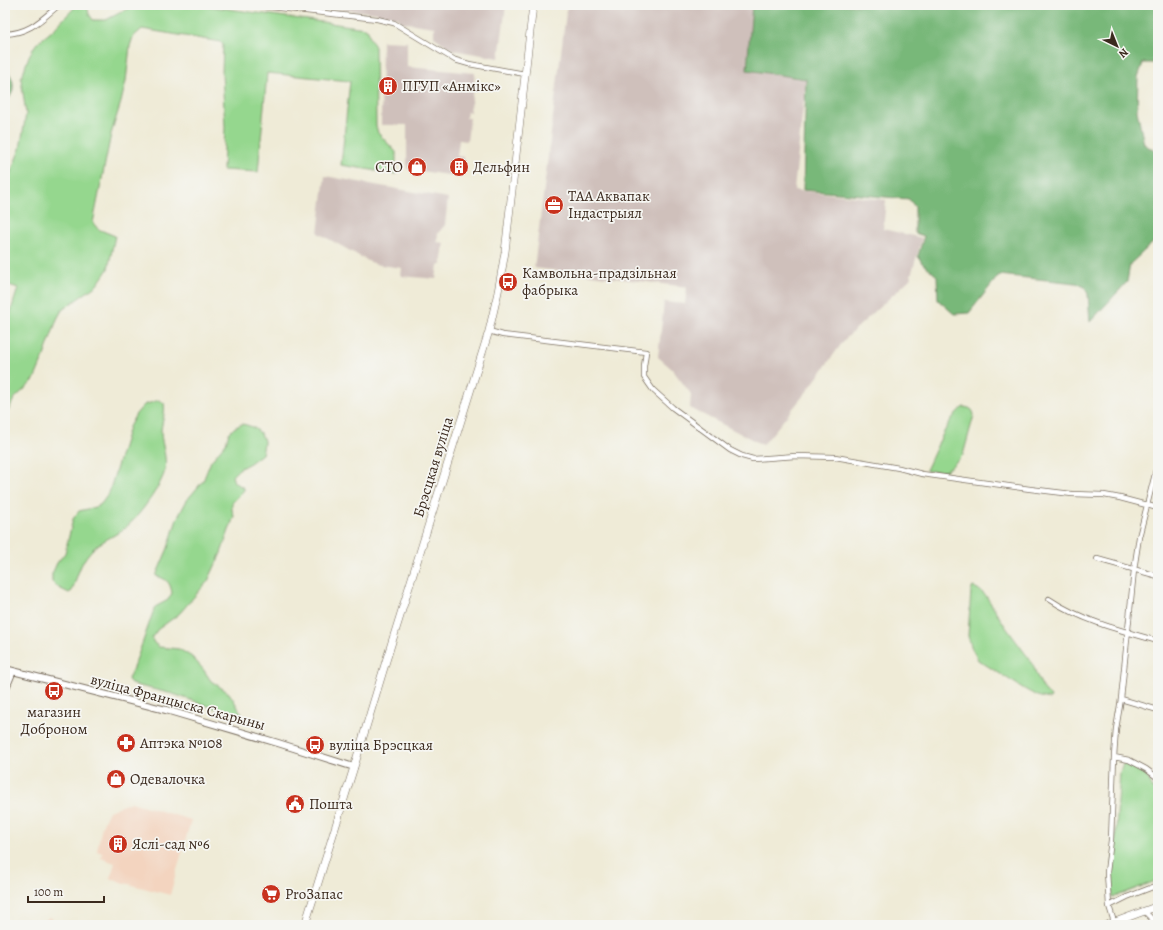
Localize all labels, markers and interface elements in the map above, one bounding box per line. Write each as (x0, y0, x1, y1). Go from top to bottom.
north arrow (1097, 26, 1137, 66)
text: N (1115, 45, 1132, 61)
building icon: ПГУП «Анмікс» (377, 75, 399, 97)
place label: ПГУП «Анмікс» (402, 76, 501, 96)
shop icon: СТО (406, 156, 428, 178)
building icon: Дельфин (448, 156, 470, 178)
place label: СТО (375, 157, 403, 177)
place label: Дельфин (473, 157, 530, 177)
place label: ТАА Аквапак Індастрыял (568, 186, 650, 223)
office icon: ТАА Аквапак Індастрыял (543, 194, 565, 216)
place label: Камвольна-прадзільная фабрыка (522, 263, 677, 300)
bus stop icon: Камвольна-прадзільная фабрыка (497, 271, 519, 293)
street label: Брэсцкая вуліца (408, 414, 458, 520)
street label: вуліца Францыска Скарыны (88, 669, 268, 735)
bus stop icon: магазин Доброном (43, 680, 65, 702)
place label: магазин Доброном (21, 702, 87, 739)
pharmacy icon: Аптэка №108 (115, 732, 137, 754)
place label: Аптэка №108 (139, 733, 223, 753)
bus stop icon: вуліца Брэсцкая (304, 734, 326, 756)
place label: вуліца Брэсцкая (329, 735, 433, 755)
shop icon: Одевалочка (105, 768, 127, 790)
place label: Одевалочка (130, 769, 205, 789)
public building icon: Пошта (284, 793, 306, 815)
place label: Пошта (309, 794, 353, 814)
building icon: Яслі-сад №6 (107, 833, 129, 855)
place label: Яслі-сад №6 (132, 834, 210, 854)
scale bar (28, 878, 104, 904)
supermarket icon: ProЗапас (260, 883, 282, 905)
text: 100 m (34, 884, 63, 900)
place label: ProЗапас (285, 884, 343, 904)

